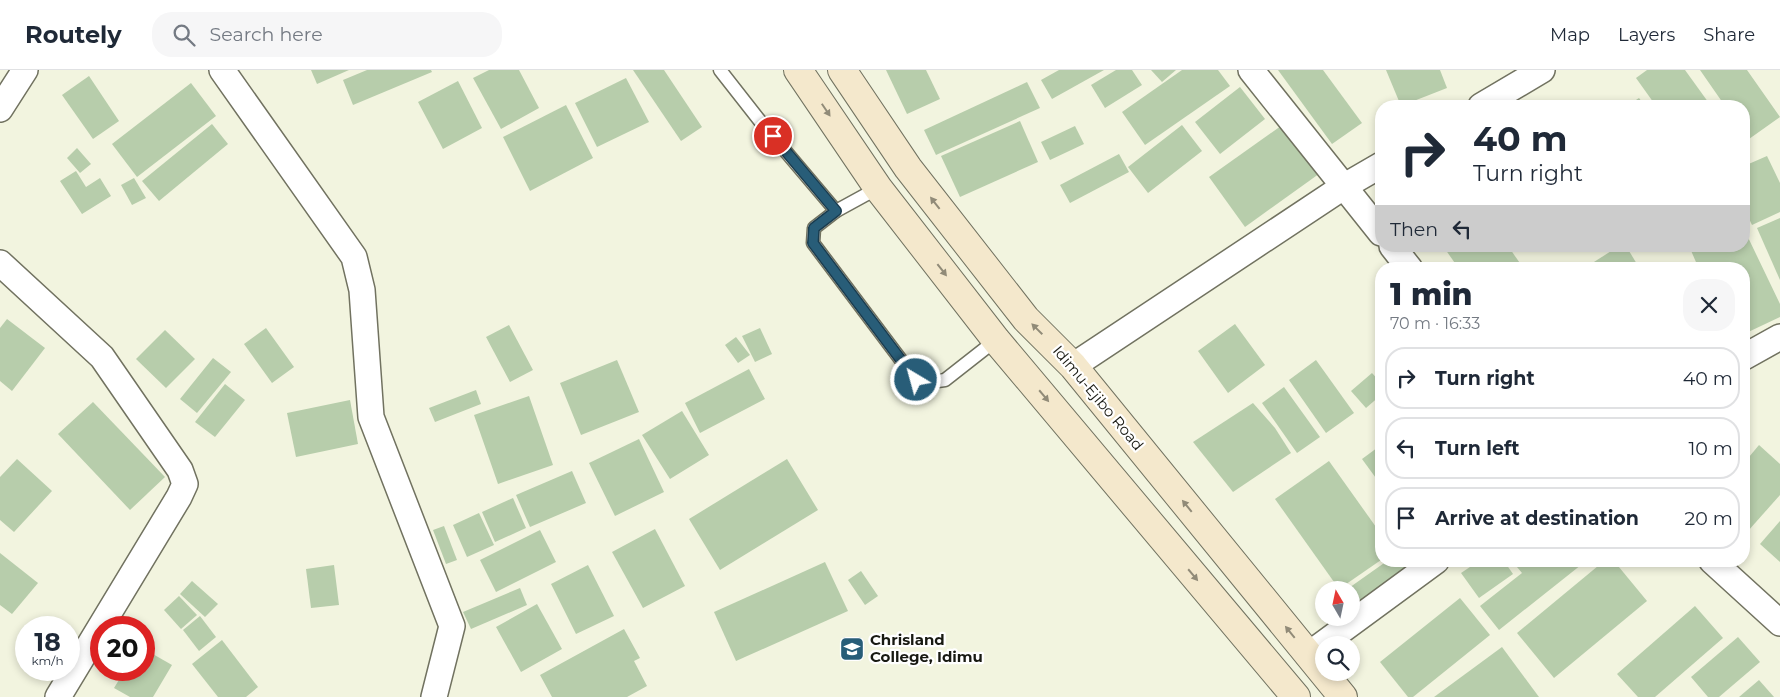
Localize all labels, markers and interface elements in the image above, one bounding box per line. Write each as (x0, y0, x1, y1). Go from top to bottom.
search box (152, 12, 502, 57)
text: Routely (25, 20, 122, 49)
icon: search (170, 21, 198, 49)
text: Search here (210, 23, 323, 46)
text: Map (1550, 24, 1590, 46)
text: Layers (1618, 24, 1675, 46)
text: Share (1703, 24, 1755, 46)
one-way arrow (821, 104, 830, 117)
pin (752, 115, 794, 157)
text: 40 m (1473, 117, 1568, 160)
icon: right (1390, 120, 1455, 185)
icon: arrive (759, 122, 787, 150)
text: Turn right (1473, 160, 1583, 187)
one-way arrow (930, 196, 941, 209)
icon: left (1448, 215, 1476, 243)
text: Then (1390, 218, 1438, 241)
one-way arrow (936, 263, 947, 276)
text: 1 min (1390, 276, 1473, 313)
button: close (1683, 279, 1735, 331)
text: 70 m · 16:33 (1390, 314, 1480, 333)
one-way arrow (1031, 324, 1043, 336)
street label: Idimu-Ejibo Road (1049, 341, 1148, 454)
position arrow (889, 353, 941, 405)
icon: right (1392, 364, 1420, 392)
text: Turn right (1435, 367, 1535, 390)
text: 40 m (1683, 367, 1733, 390)
one-way arrow (1038, 390, 1049, 403)
icon: left (1392, 434, 1420, 462)
text: Turn left (1435, 437, 1520, 460)
text: 10 m (1688, 437, 1733, 460)
one-way arrow (1182, 500, 1193, 513)
icon: arrive (1392, 504, 1420, 532)
text: Arrive at destination (1435, 507, 1639, 530)
text: 20 m (1685, 507, 1733, 530)
one-way arrow (1188, 568, 1199, 581)
north arrow (1315, 581, 1360, 626)
map controls (1315, 581, 1360, 681)
speed limit sign: 20 (90, 616, 155, 681)
one-way arrow (1284, 626, 1295, 639)
text: 18 (34, 627, 61, 657)
place label: Chrisland College, Idimu (870, 630, 983, 666)
school or university icon: Chrisland College, Idimu (839, 636, 865, 662)
button: search (1315, 636, 1360, 681)
text: km/h (31, 653, 64, 668)

